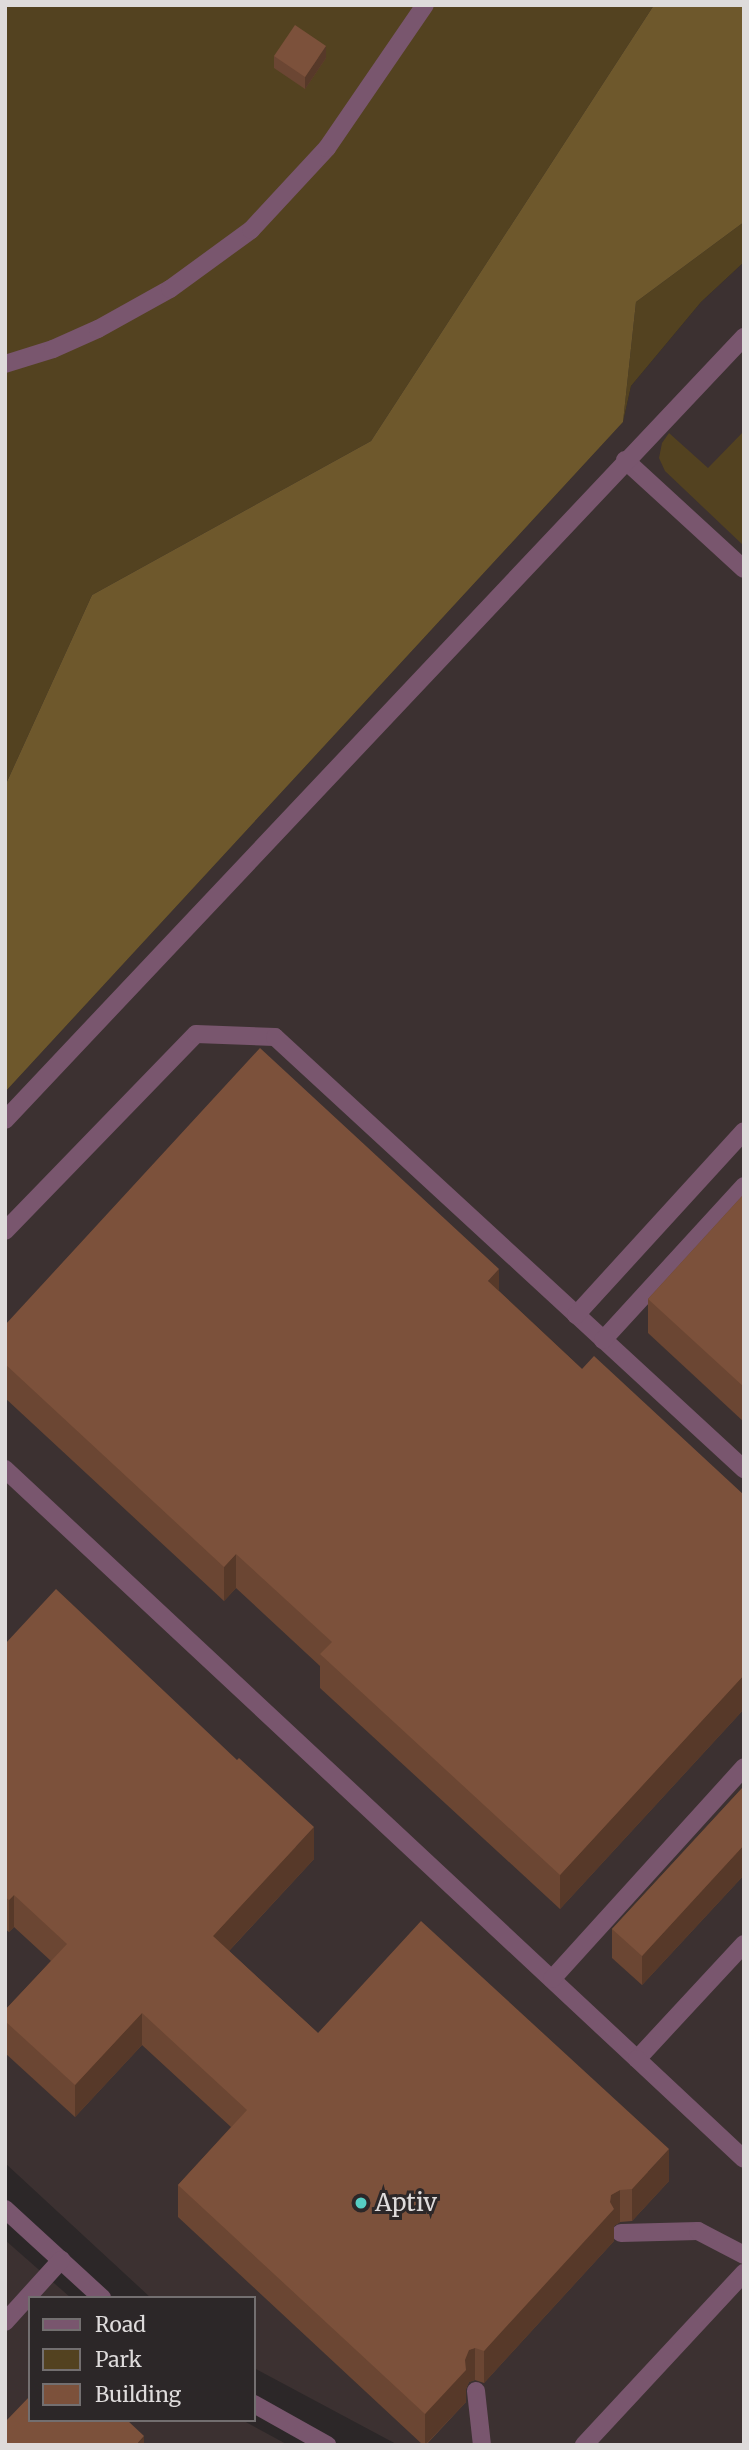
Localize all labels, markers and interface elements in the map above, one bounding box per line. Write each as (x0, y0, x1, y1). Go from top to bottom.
place label: Aptiv (375, 2189, 437, 2217)
marker: Aptiv (353, 2195, 369, 2211)
legend (28, 2296, 256, 2422)
text: Road (95, 2311, 146, 2338)
text: Park (95, 2346, 142, 2373)
text: Building (95, 2381, 181, 2408)

